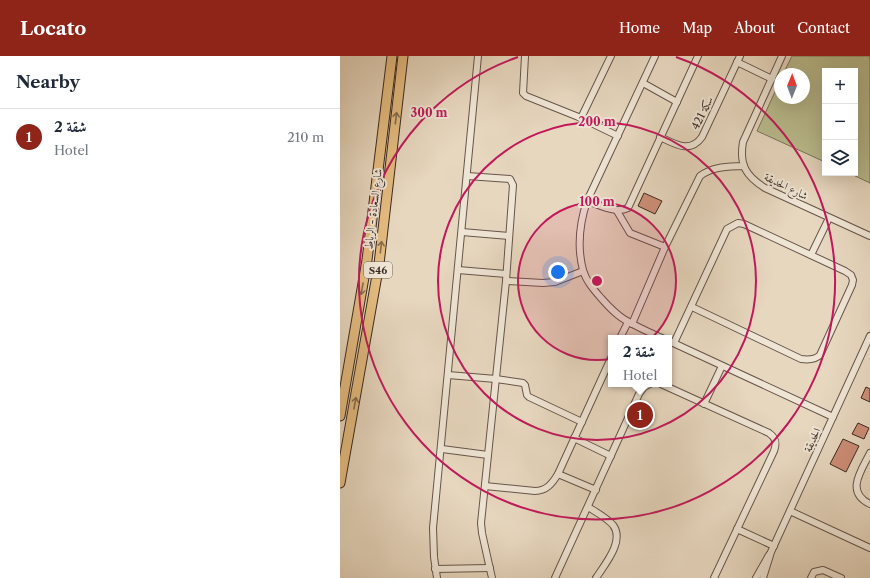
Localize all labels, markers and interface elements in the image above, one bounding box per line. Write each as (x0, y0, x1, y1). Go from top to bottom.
text: Locato (20, 17, 86, 40)
text: Home (619, 19, 660, 37)
text: Map (682, 19, 712, 37)
text: About (734, 19, 775, 37)
text: Contact (797, 19, 850, 37)
north arrow (774, 68, 810, 104)
map controls (822, 68, 858, 176)
button: + (822, 68, 858, 104)
text: Nearby (16, 72, 80, 92)
street label: سكة 421 (688, 94, 716, 132)
button: − (822, 104, 858, 140)
text: 300 m (410, 105, 448, 120)
one-way arrow (392, 112, 400, 125)
text: 200 m (578, 114, 616, 129)
text: شقة 2 (54, 117, 87, 136)
text: 1 (26, 129, 32, 145)
text: 210 m (287, 129, 324, 145)
button: layers (822, 140, 858, 176)
text: Hotel (54, 142, 89, 158)
street label: شارع السعادة - الرباط (361, 168, 388, 251)
street label: شارع الحديقة (761, 169, 810, 205)
text: 100 m (579, 194, 615, 209)
one-way arrow (377, 241, 385, 254)
road number: S46 (364, 262, 392, 278)
your location (548, 262, 568, 282)
centre of rings (590, 274, 604, 288)
one-way arrow (358, 282, 366, 295)
popup (608, 335, 672, 387)
text: شقة 2 (623, 342, 655, 361)
text: Hotel (623, 367, 657, 383)
one-way arrow (351, 397, 359, 410)
pin: 1 (627, 400, 653, 430)
street label: الحديقة (800, 426, 824, 454)

